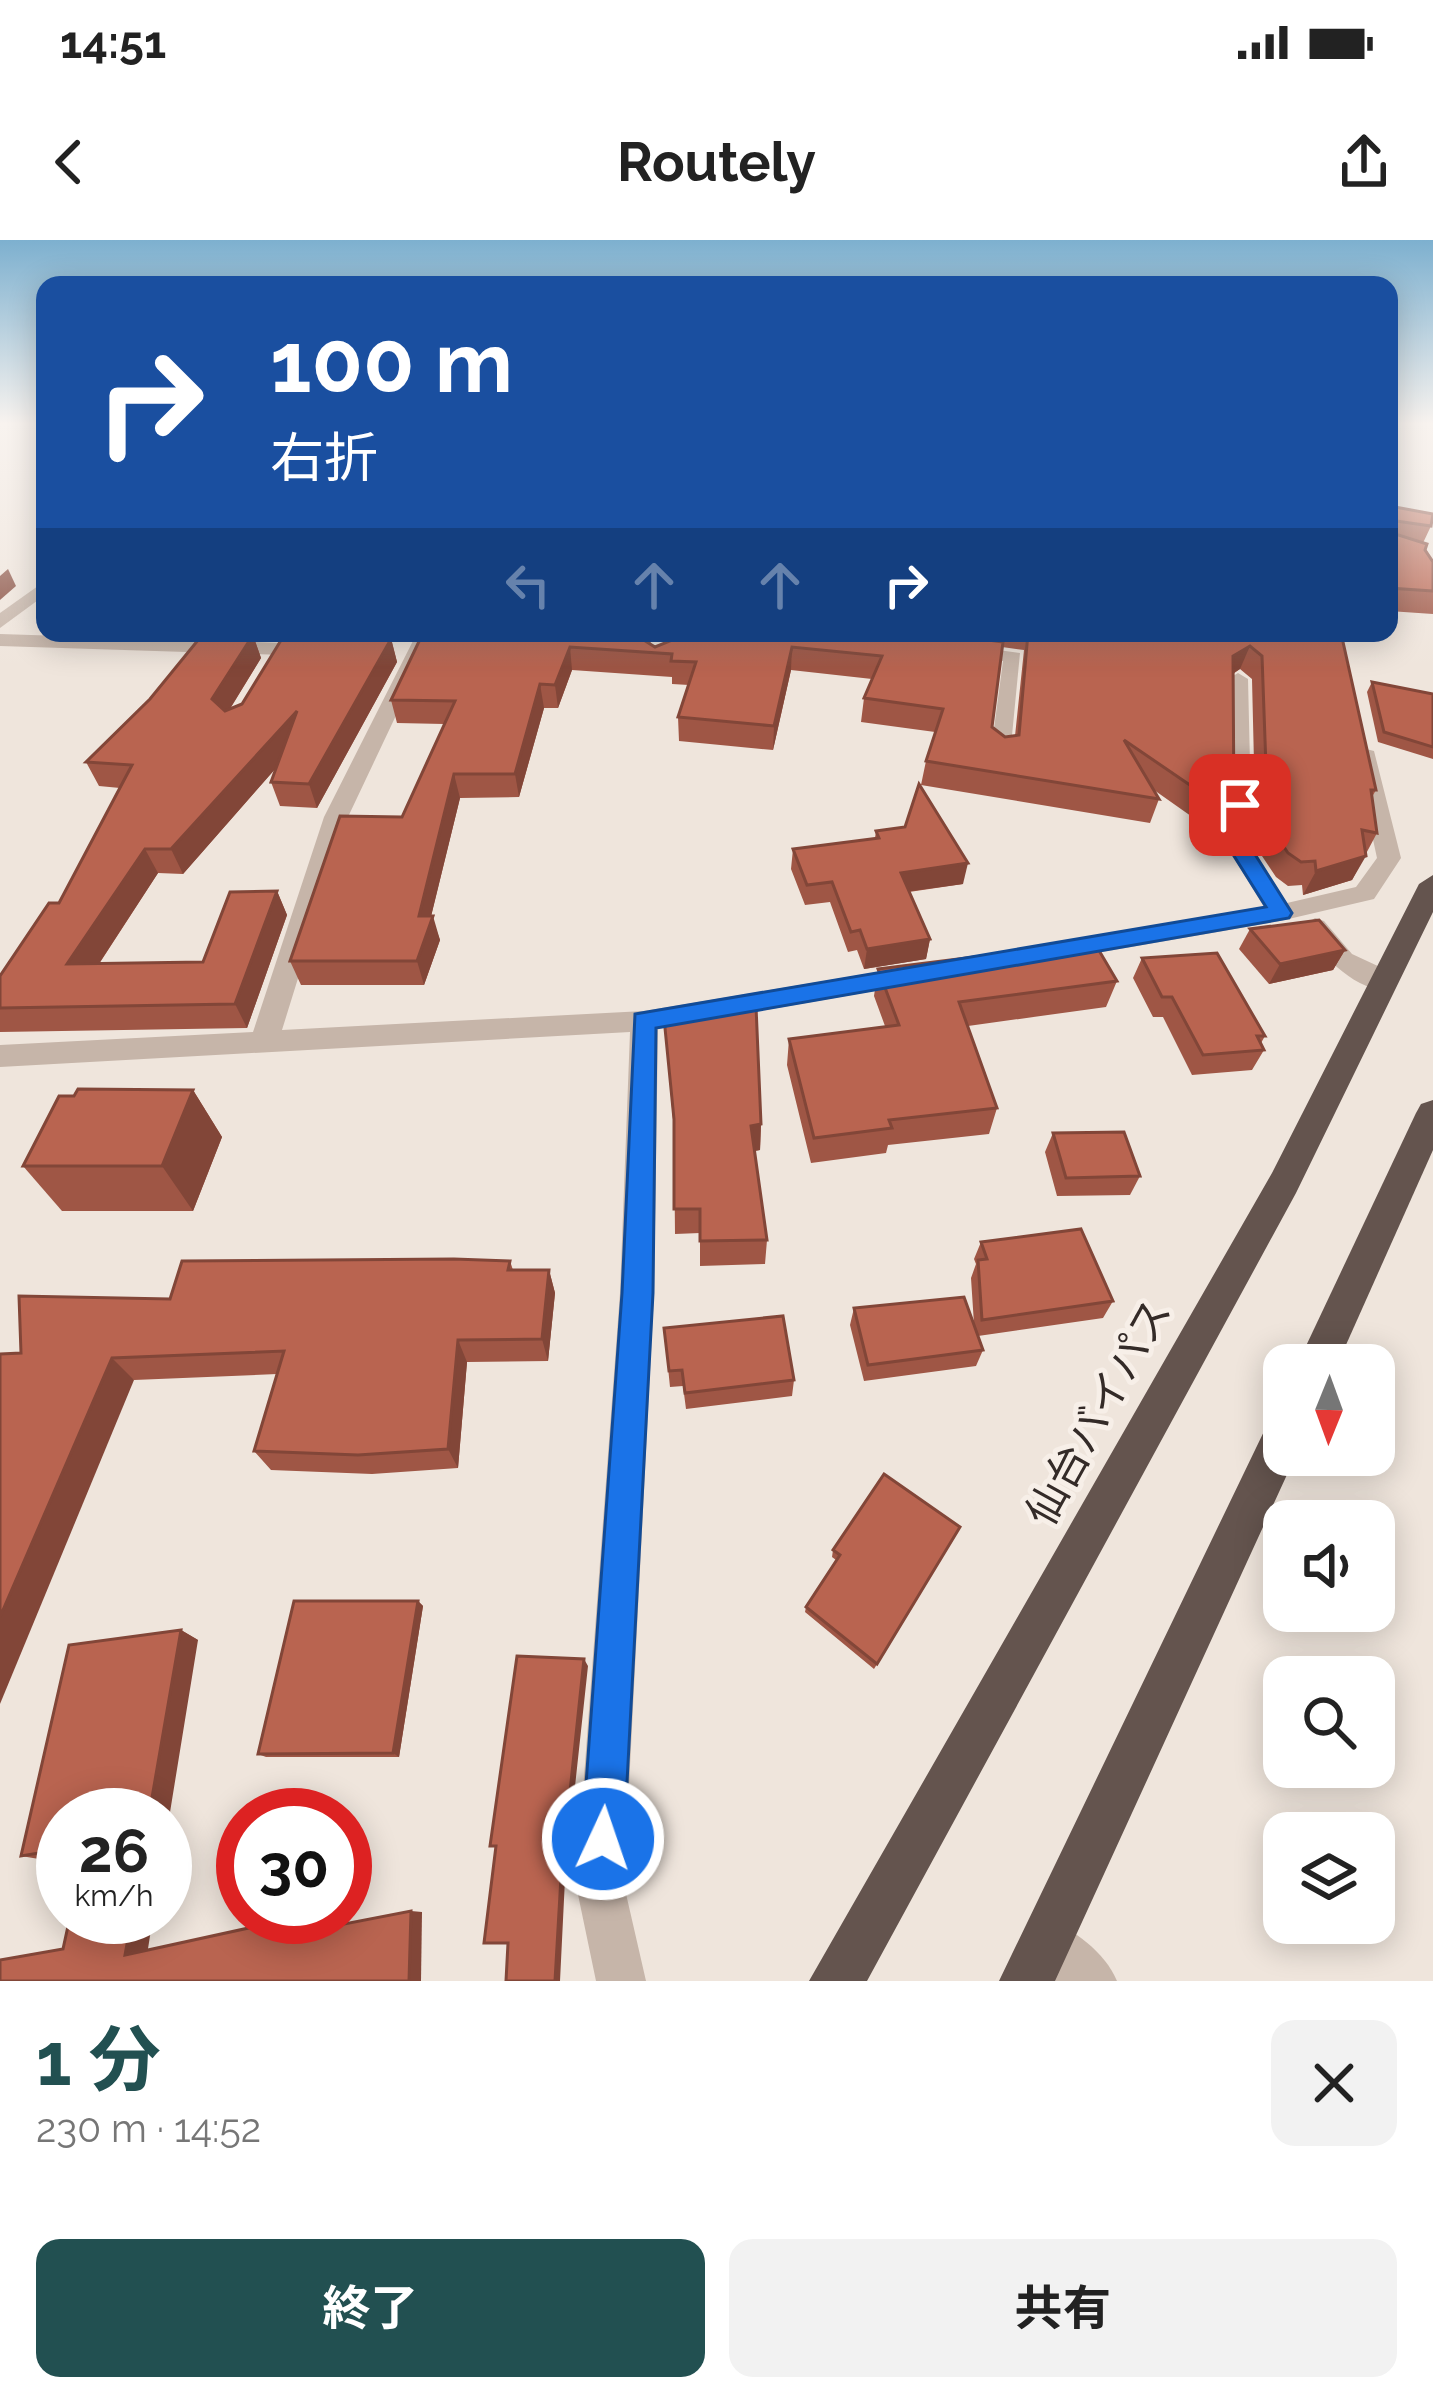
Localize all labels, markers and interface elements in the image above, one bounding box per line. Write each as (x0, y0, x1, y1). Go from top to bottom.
text: 14:51 (60, 16, 166, 69)
icon: back (36, 129, 102, 195)
icon: share (1331, 129, 1397, 195)
text: Routely (617, 130, 816, 194)
text: 100 m (270, 313, 513, 412)
icon: right (72, 324, 228, 480)
text: 右折 (270, 426, 378, 490)
icon: left (495, 552, 561, 618)
icon: ahead (621, 552, 687, 618)
icon: ahead (747, 552, 813, 618)
icon: right (873, 552, 939, 618)
pin (1189, 754, 1291, 856)
icon: arrive (1207, 772, 1273, 838)
street label: 仙台バイパス (1016, 1291, 1181, 1534)
north arrow (1263, 1344, 1395, 1476)
map controls (1263, 1344, 1395, 1944)
button: sound (1263, 1500, 1395, 1632)
button: search (1263, 1656, 1395, 1788)
position arrow (540, 1776, 666, 1902)
speed limit sign: 30 (216, 1788, 372, 1944)
button: layers (1263, 1812, 1395, 1944)
text: 26 (79, 1816, 149, 1886)
text: km/h (74, 1878, 154, 1913)
text: 1 分 (36, 2017, 161, 2102)
button: close (1271, 2020, 1397, 2146)
text: 230 m · 14:52 (36, 2105, 261, 2151)
button: 終了 (36, 2239, 705, 2377)
button: 共有 (729, 2239, 1397, 2377)

